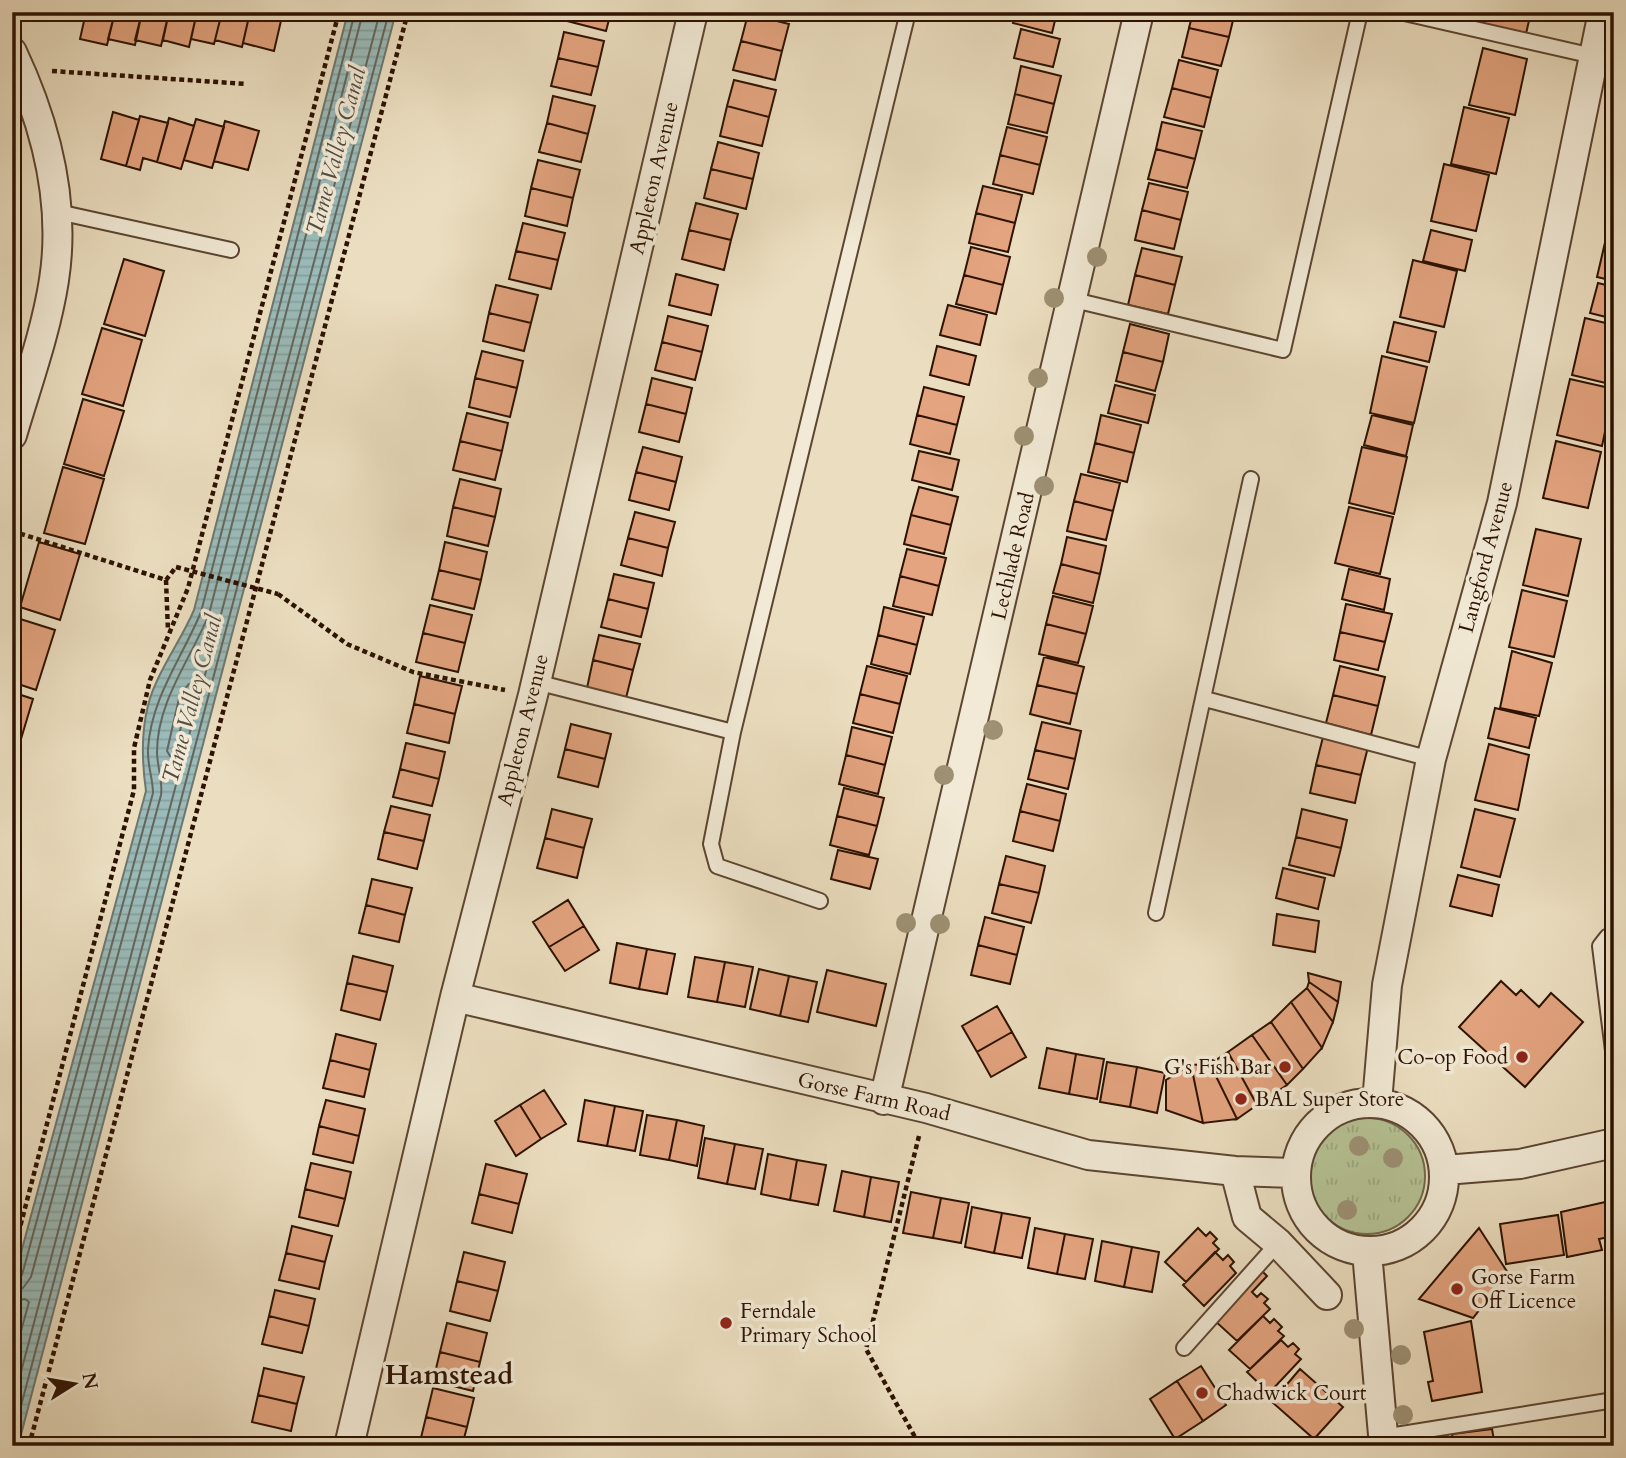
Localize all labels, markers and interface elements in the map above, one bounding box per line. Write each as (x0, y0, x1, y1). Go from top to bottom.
water label: Tame Valley Canal (299, 63, 374, 239)
street label: Appleton Avenue (622, 99, 686, 257)
street label: Langford Avenue (1452, 478, 1520, 636)
street label: Lechlade Road (984, 489, 1042, 623)
water label: Tame Valley Canal (155, 611, 230, 787)
street label: Appleton Avenue (490, 651, 556, 809)
place label: Co-op Food (1397, 1043, 1508, 1072)
marker: Co-op Food (1514, 1049, 1530, 1065)
place label: G's Fish Bar (1164, 1053, 1271, 1082)
marker: G's Fish Bar (1277, 1059, 1293, 1075)
street label: Gorse Farm Road (795, 1065, 953, 1129)
place label: BAL Super Store (1255, 1085, 1404, 1114)
marker: BAL Super Store (1233, 1091, 1249, 1107)
place label: Gorse Farm Off Licence (1471, 1263, 1576, 1316)
marker: Gorse Farm Off Licence (1449, 1281, 1465, 1297)
place label: Ferndale Primary School (740, 1297, 877, 1350)
marker: Ferndale Primary School (718, 1315, 734, 1331)
north arrow (38, 1350, 108, 1420)
district label: Hamstead (385, 1356, 513, 1394)
text: N (75, 1370, 104, 1392)
place label: Chadwick Court (1216, 1379, 1367, 1408)
marker: Chadwick Court (1194, 1385, 1210, 1401)

